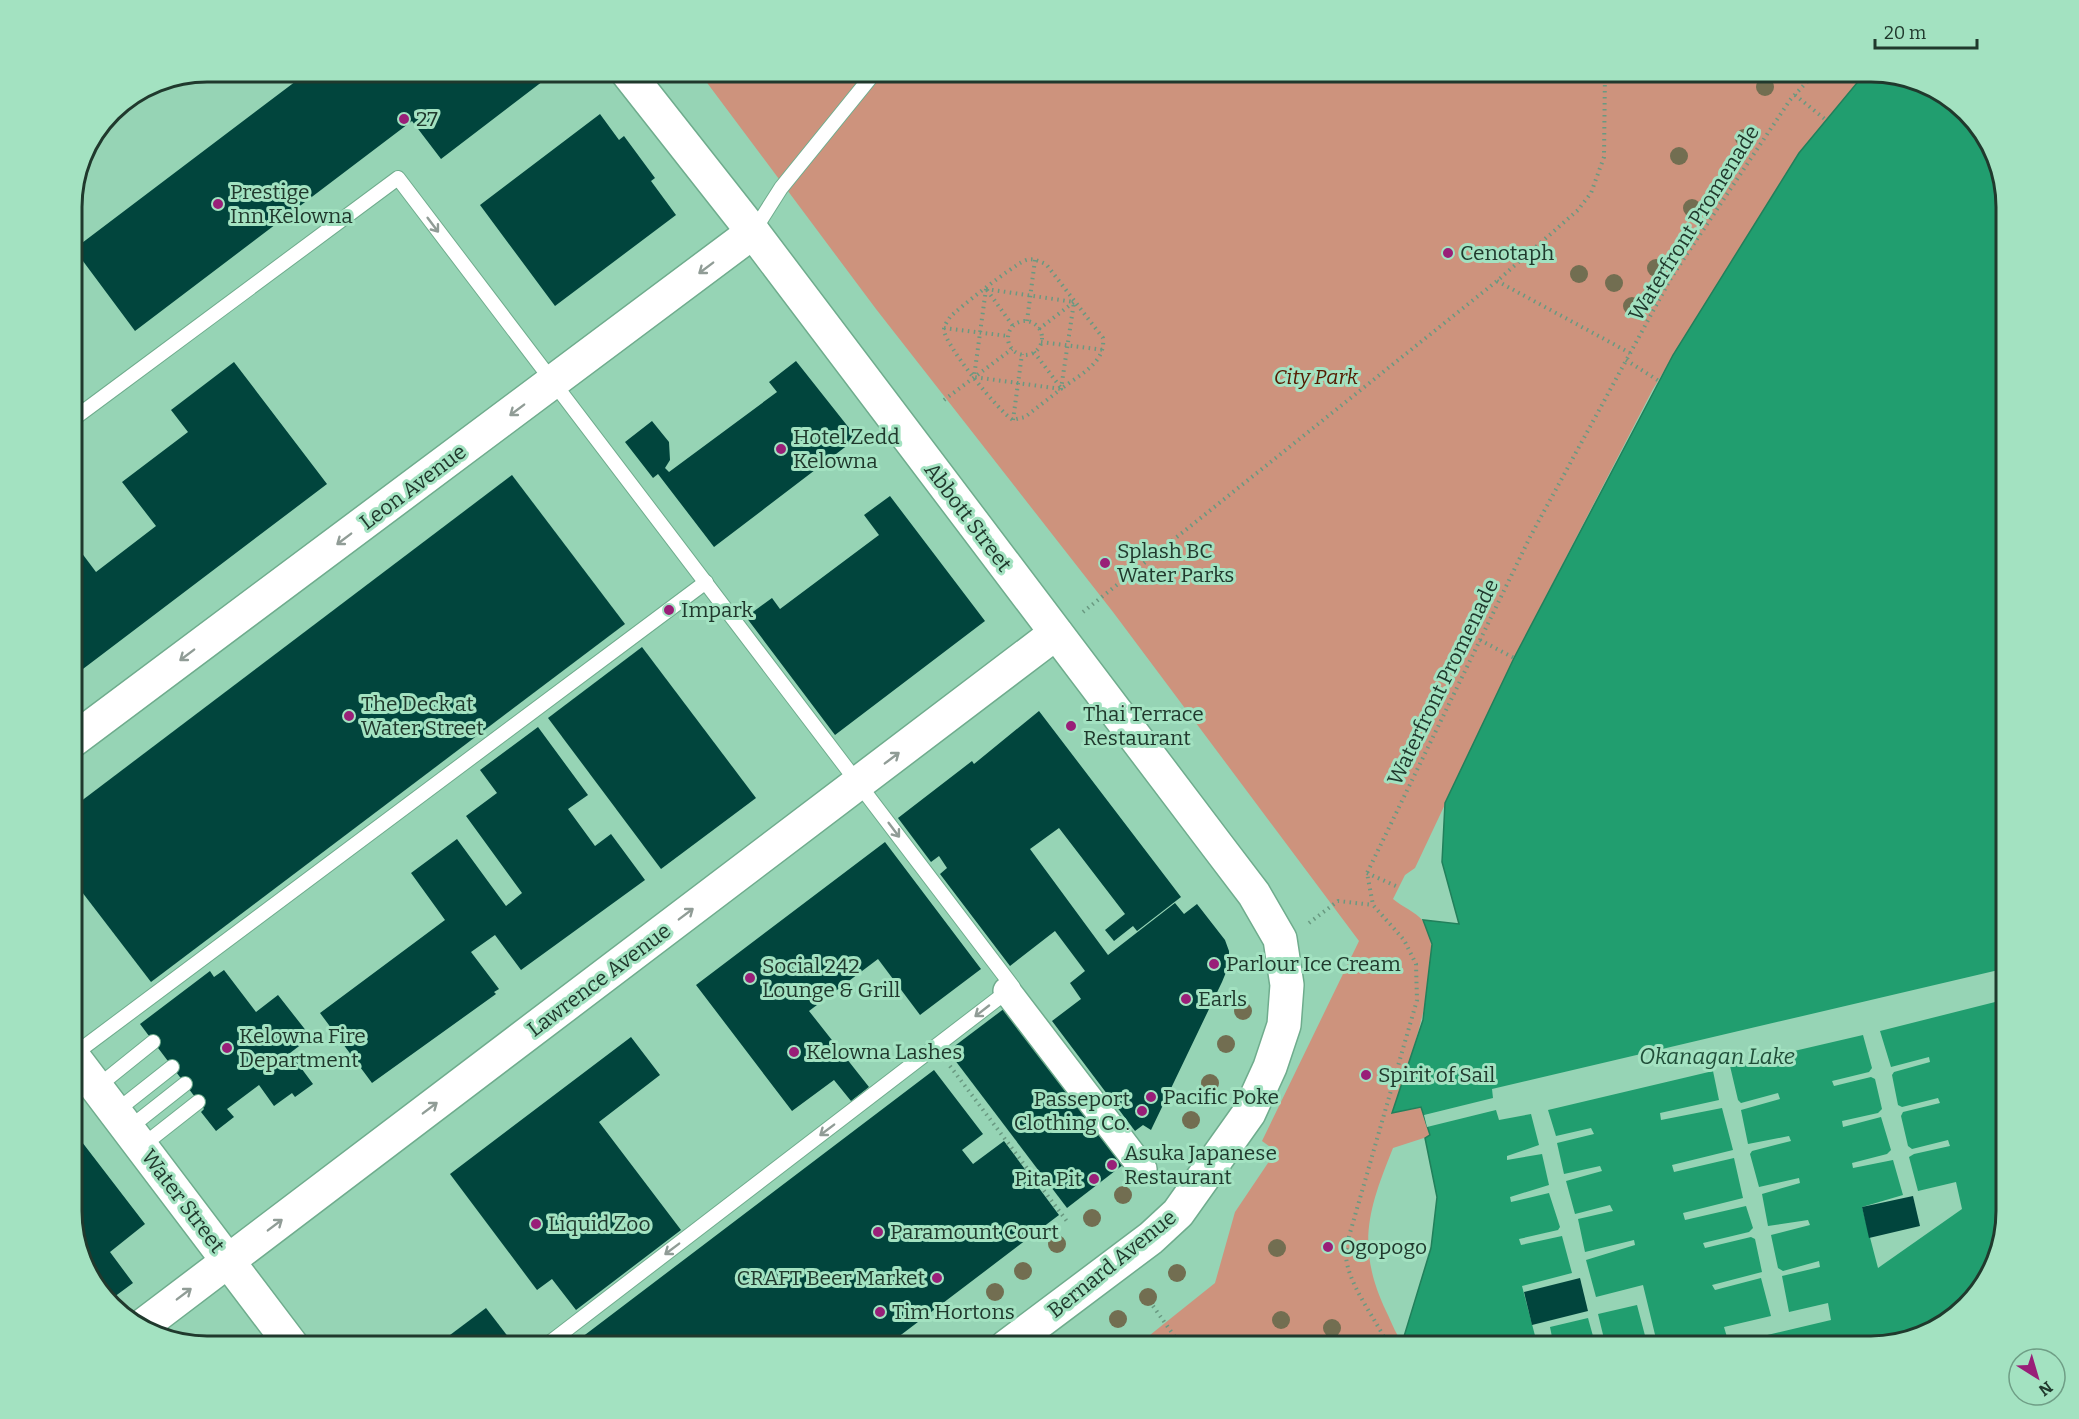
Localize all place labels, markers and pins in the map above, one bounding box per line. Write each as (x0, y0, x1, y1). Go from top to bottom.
place label: 27 (416, 106, 438, 132)
marker: 27 (397, 112, 411, 126)
place label: Prestige Inn Kelowna (230, 179, 353, 229)
marker: Prestige Inn Kelowna (211, 197, 225, 211)
place label: Cenotaph (1460, 240, 1554, 266)
marker: Cenotaph (1441, 246, 1455, 260)
place label: Hotel Zedd Kelowna (793, 424, 900, 474)
marker: Hotel Zedd Kelowna (774, 442, 788, 456)
place label: Splash BC Water Parks (1117, 538, 1234, 588)
marker: Splash BC Water Parks (1098, 556, 1112, 570)
place label: Impark (681, 597, 753, 623)
marker: Impark (662, 603, 676, 617)
place label: The Deck at Water Street (361, 691, 484, 741)
place label: Thai Terrace Restaurant (1083, 701, 1204, 751)
marker: The Deck at Water Street (342, 709, 356, 723)
marker: Thai Terrace Restaurant (1064, 719, 1078, 733)
place label: Parlour Ice Cream (1226, 951, 1401, 977)
place label: Social 242 Lounge & Grill (762, 953, 900, 1003)
marker: Parlour Ice Cream (1207, 957, 1221, 971)
marker: Social 242 Lounge & Grill (743, 971, 757, 985)
place label: Earls (1198, 986, 1247, 1012)
marker: Earls (1179, 992, 1193, 1006)
place label: Kelowna Fire Department (239, 1023, 366, 1073)
place label: Kelowna Lashes (806, 1039, 962, 1065)
marker: Kelowna Fire Department (220, 1041, 234, 1055)
marker: Kelowna Lashes (787, 1045, 801, 1059)
place label: Spirit of Sail (1378, 1062, 1495, 1088)
marker: Spirit of Sail (1359, 1068, 1373, 1082)
place label: Pacific Poke (1163, 1084, 1279, 1110)
place label: Passeport Clothing Co. (1014, 1086, 1130, 1136)
marker: Pacific Poke (1144, 1090, 1158, 1104)
marker: Passeport Clothing Co. (1135, 1104, 1149, 1118)
place label: Asuka Japanese Restaurant (1124, 1140, 1277, 1190)
marker: Asuka Japanese Restaurant (1105, 1158, 1119, 1172)
place label: Pita Pit (1014, 1166, 1082, 1192)
marker: Pita Pit (1087, 1172, 1101, 1186)
place label: Liquid Zoo (548, 1211, 651, 1237)
marker: Liquid Zoo (529, 1217, 543, 1231)
place label: Paramount Court (890, 1219, 1059, 1245)
marker: Paramount Court (871, 1225, 885, 1239)
place label: Ogopogo (1340, 1234, 1427, 1260)
marker: Ogopogo (1321, 1240, 1335, 1254)
place label: CRAFT Beer Market (737, 1265, 925, 1291)
marker: CRAFT Beer Market (930, 1271, 944, 1285)
place label: Tim Hortons (892, 1299, 1015, 1325)
marker: Tim Hortons (873, 1305, 887, 1319)

